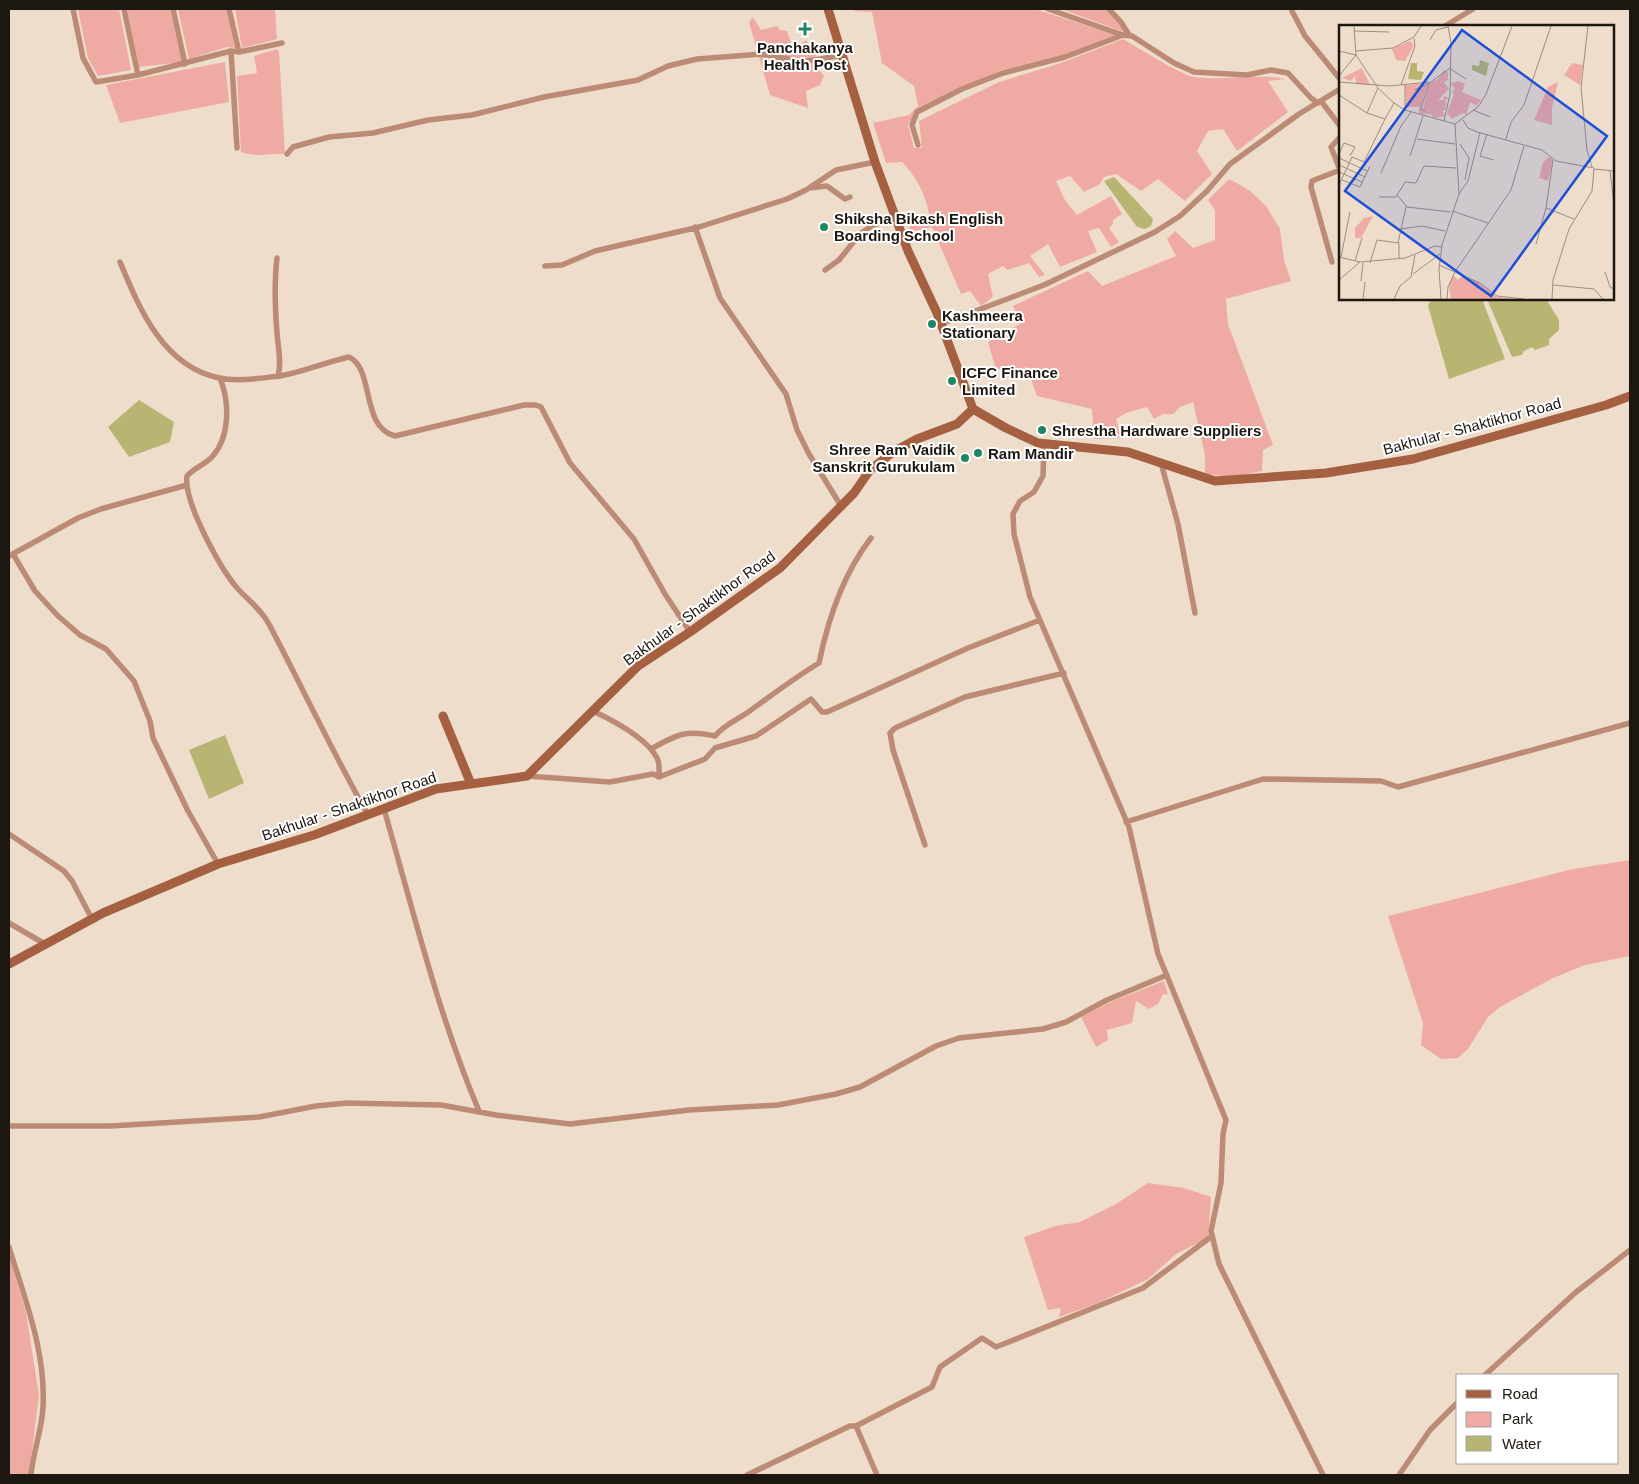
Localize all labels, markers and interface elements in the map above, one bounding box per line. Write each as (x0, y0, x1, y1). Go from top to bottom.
marker: Panchakanya Health Post (798, 22, 812, 36)
inset map (1339, 25, 1614, 300)
place label: Panchakanya Health Post (757, 39, 854, 73)
place label: Shiksha Bikash English Boarding School (834, 210, 1003, 244)
marker: Shiksha Bikash English Boarding School (818, 221, 830, 233)
place label: Kashmeera Stationary (942, 307, 1024, 341)
marker: Kashmeera Stationary (926, 318, 938, 330)
place label: ICFC Finance Limited (962, 364, 1058, 398)
marker: ICFC Finance Limited (946, 375, 958, 387)
street label: Bakhular - Shaktikhor Road (1381, 394, 1563, 458)
place label: Shrestha Hardware Suppliers (1052, 422, 1261, 439)
marker: Shrestha Hardware Suppliers (1036, 424, 1048, 436)
place label: Shree Ram Vaidik Sanskrit Gurukulam (812, 441, 956, 475)
place label: Ram Mandir (988, 445, 1074, 462)
marker: Ram Mandir (972, 447, 984, 459)
marker: Shree Ram Vaidik Sanskrit Gurukulam (959, 452, 971, 464)
street label: Bakhular - Shaktikhor Road (620, 547, 778, 669)
street label: Bakhular - Shaktikhor Road (260, 768, 438, 844)
legend (1456, 1374, 1619, 1464)
text: Road (1502, 1385, 1538, 1402)
text: Park (1502, 1410, 1533, 1427)
text: Water (1502, 1435, 1541, 1452)

